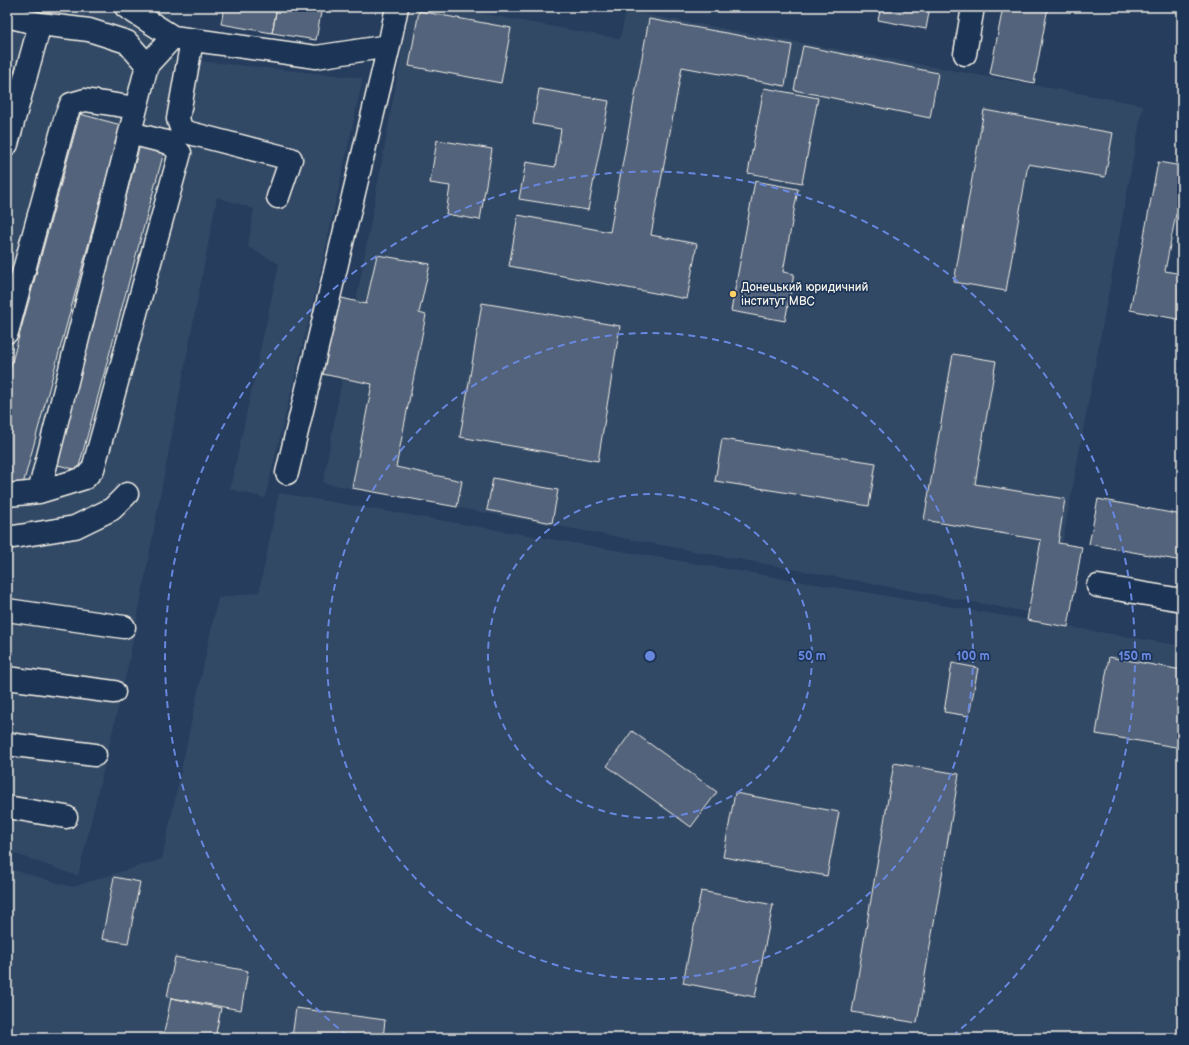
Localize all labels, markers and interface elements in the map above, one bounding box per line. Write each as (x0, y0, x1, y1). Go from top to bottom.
place label: Донецький юридичний інститут МВС (741, 280, 869, 309)
marker: Донецький юридичний інститут МВС (728, 289, 738, 299)
centre of rings (643, 649, 657, 663)
text: 50 m (798, 649, 826, 664)
text: 100 m (956, 649, 990, 664)
text: 150 m (1119, 649, 1151, 664)

